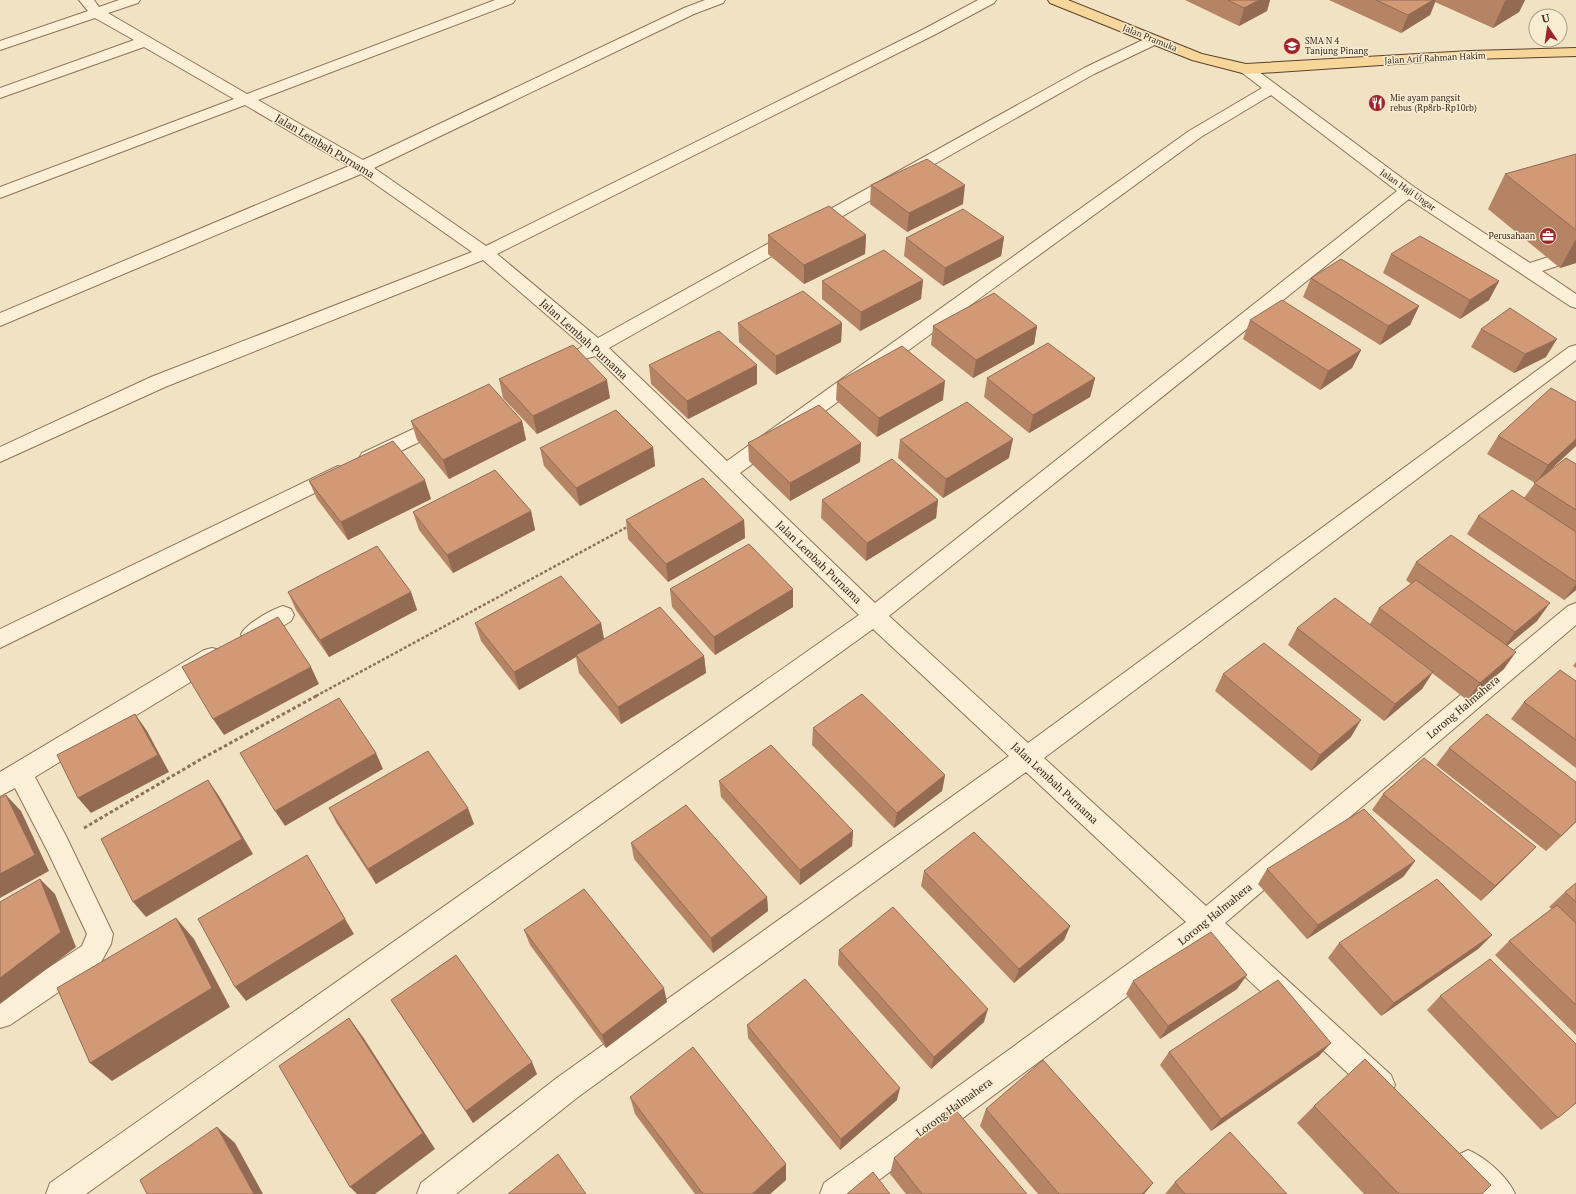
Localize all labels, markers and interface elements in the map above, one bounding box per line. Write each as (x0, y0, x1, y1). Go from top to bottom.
north arrow (1528, 8, 1568, 48)
text: U (1540, 11, 1551, 26)
street label: Jalan Pramuka (1121, 22, 1179, 55)
place label: SMA N 4 Tanjung Pinang (1305, 35, 1369, 57)
school or university icon: SMA N 4 Tanjung Pinang (1282, 36, 1302, 56)
street label: Jalan Arif Rahman Hakim (1384, 49, 1486, 67)
place label: Mie ayam pangsit rebus (Rp8rb-Rp10rb) (1390, 92, 1477, 114)
restaurant icon: Mie ayam pangsit rebus (Rp8rb-Rp10rb) (1367, 93, 1387, 113)
street label: Jalan Lembah Purnama (273, 111, 378, 181)
street label: Jalan Haji Ungar (1378, 166, 1439, 214)
office icon: Perusahaan (1538, 226, 1558, 246)
place label: Perusahaan (1489, 230, 1536, 242)
street label: Jalan Lembah Purnama (537, 296, 631, 382)
street label: Jalan Lembah Purnama (773, 518, 865, 607)
street label: Lorong Halmahera (1424, 672, 1503, 742)
street label: Jalan Lembah Purnama (1009, 739, 1102, 827)
street label: Lorong Halmahera (1175, 880, 1255, 948)
street label: Lorong Halmahera (913, 1074, 995, 1139)

